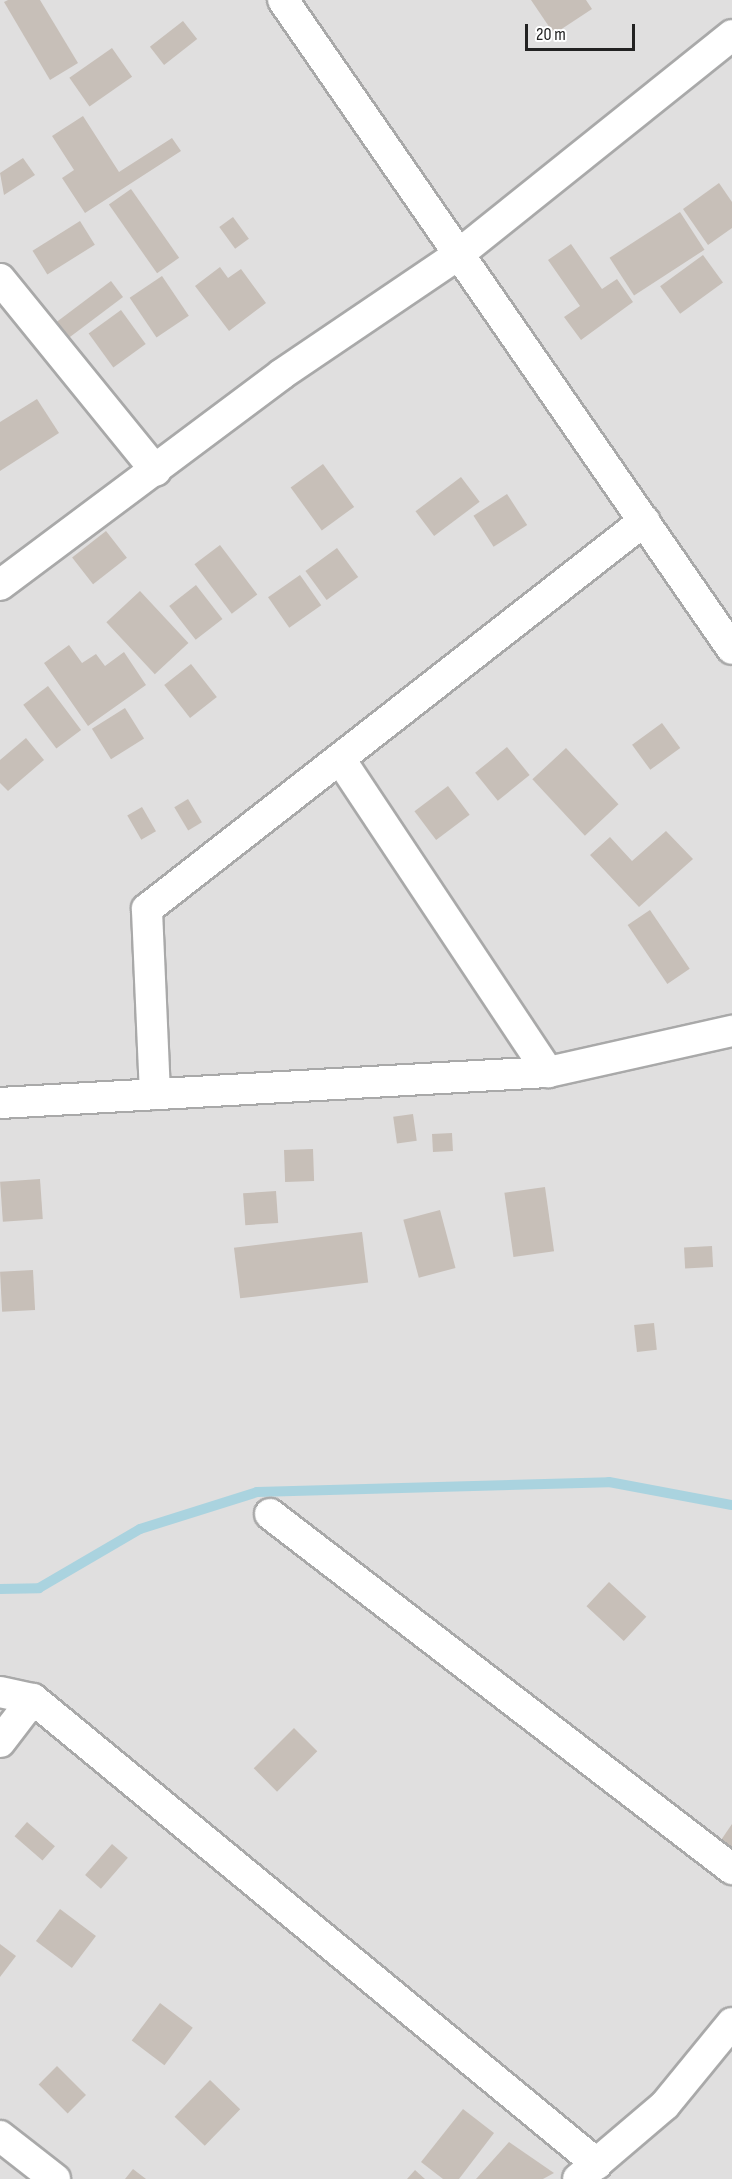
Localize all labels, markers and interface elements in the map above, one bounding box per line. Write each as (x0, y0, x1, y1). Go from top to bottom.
scale bar (528, 12, 638, 50)
text: 20 m (536, 24, 566, 45)

